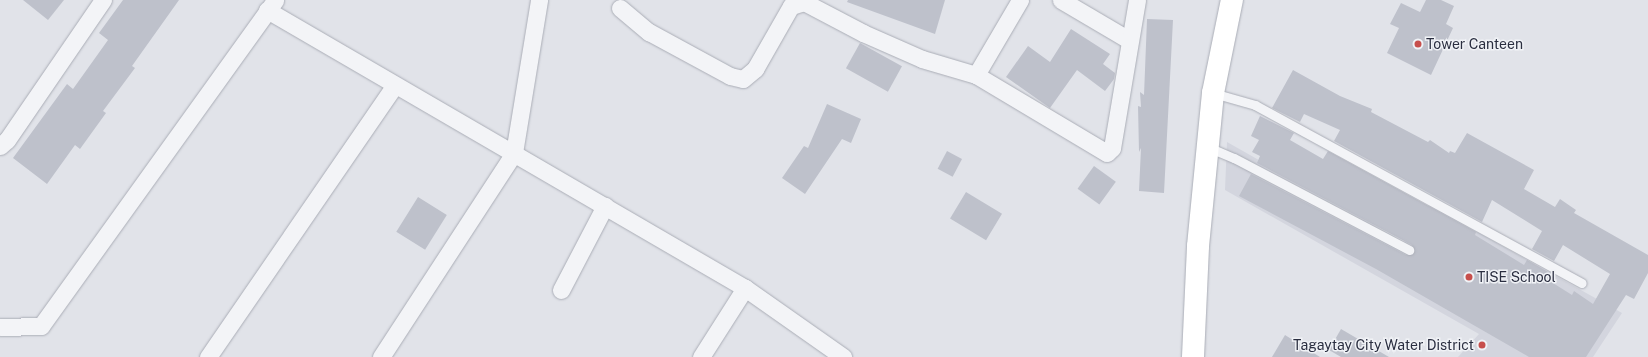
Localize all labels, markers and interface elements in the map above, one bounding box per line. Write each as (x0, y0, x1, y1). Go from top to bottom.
place label: Tower Canteen (1426, 36, 1523, 52)
marker: Tower Canteen (1413, 39, 1423, 49)
place label: TISE School (1477, 269, 1556, 285)
marker: TISE School (1464, 272, 1474, 282)
place label: Tagaytay City Water District (1293, 337, 1474, 353)
marker: Tagaytay City Water District (1477, 340, 1487, 350)

